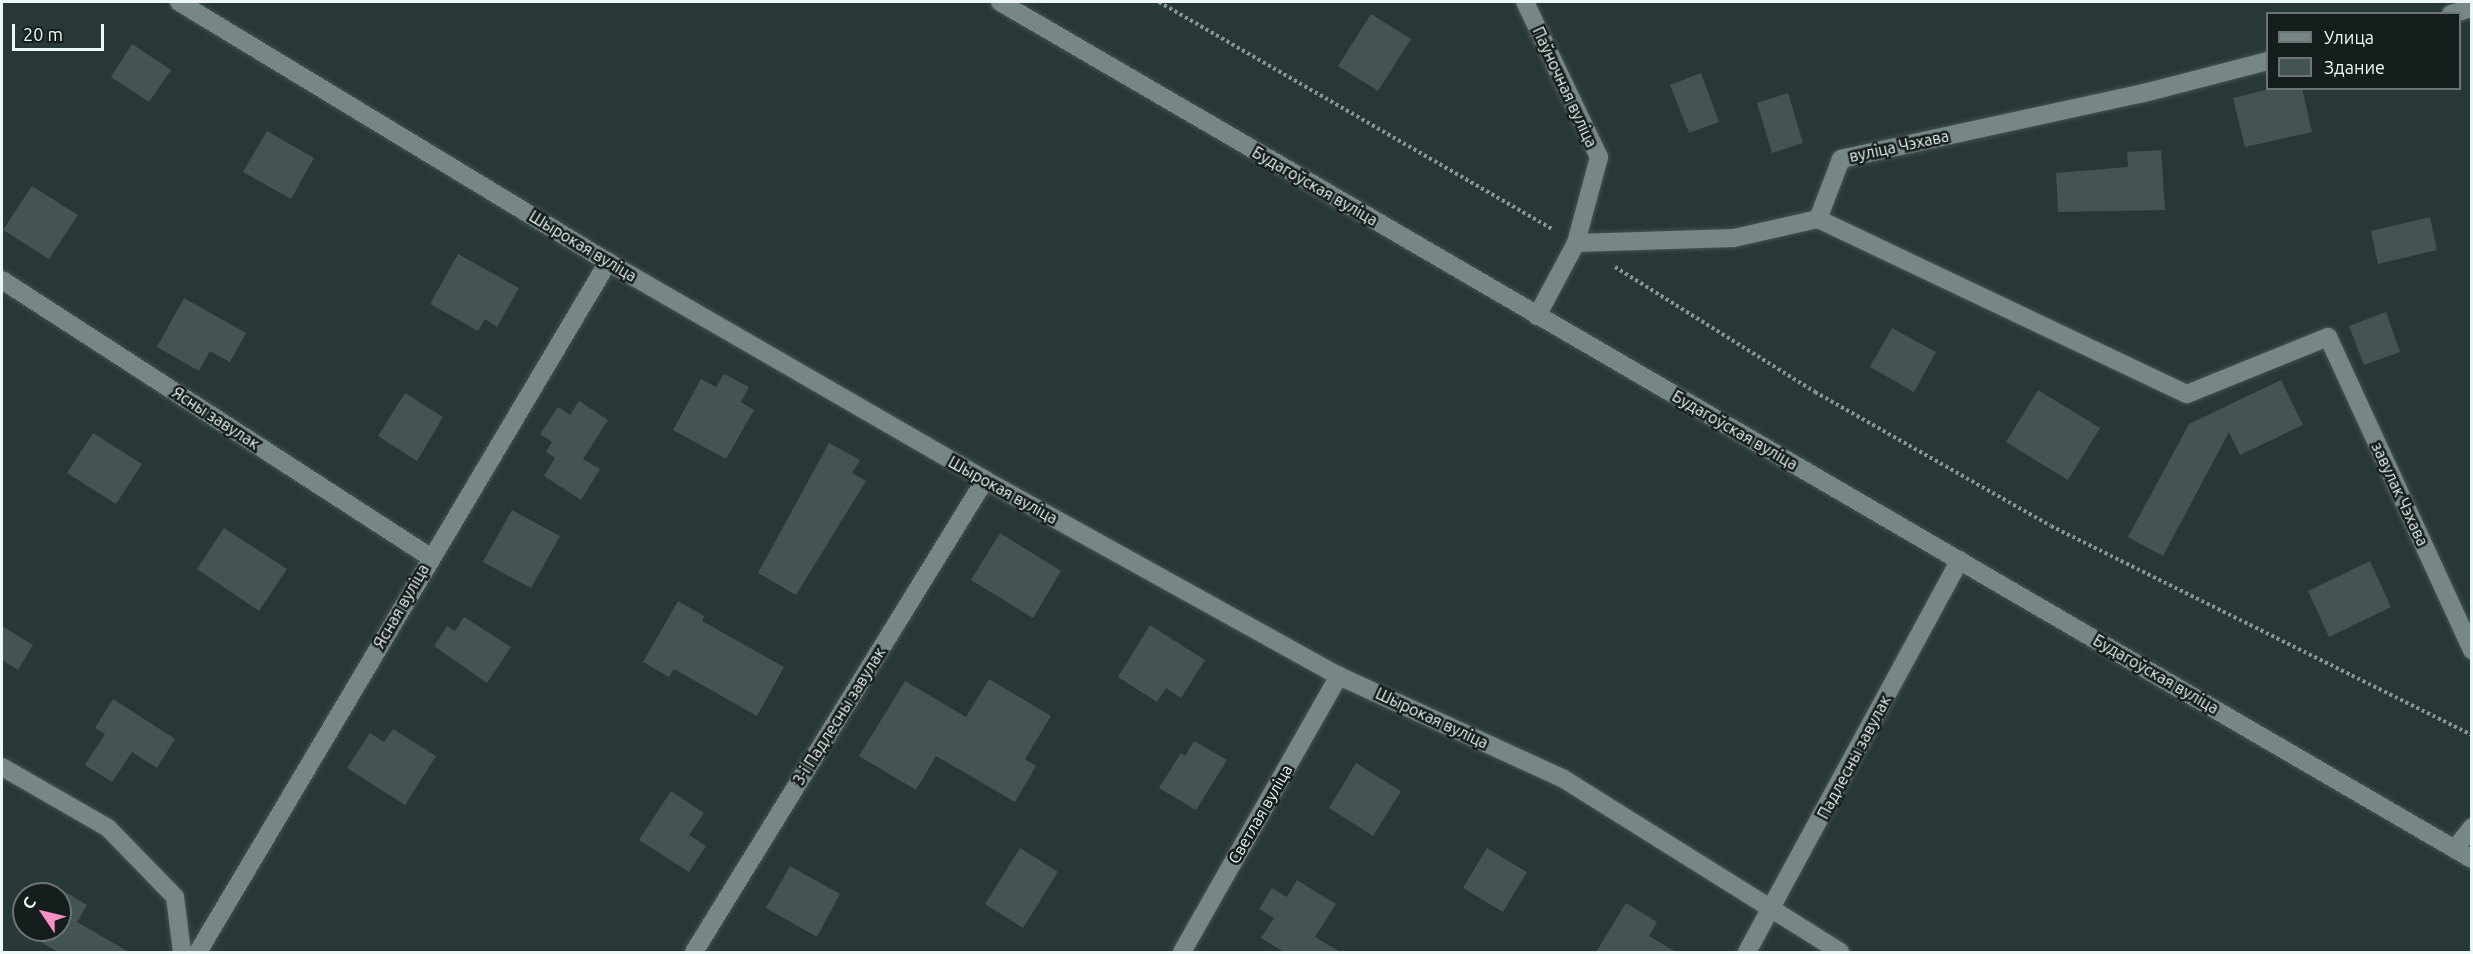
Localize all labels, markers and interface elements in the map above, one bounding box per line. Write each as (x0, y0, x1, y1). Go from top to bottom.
scale bar (15, 12, 106, 50)
legend (2266, 12, 2461, 90)
text: 20 m (23, 24, 63, 44)
street label: Паўночная вуліца (1529, 24, 1601, 150)
text: Улица (2324, 27, 2374, 47)
text: Здание (2324, 57, 2385, 77)
street label: вуліца Чэхава (1847, 126, 1951, 166)
street label: Будагоўская вуліца (1249, 142, 1381, 230)
street label: Шырокая вуліца (526, 206, 640, 286)
street label: Ясны завулак (169, 383, 263, 453)
street label: Будагоўская вуліца (1669, 386, 1801, 474)
street label: завулак Чэхава (2368, 439, 2432, 549)
street label: Шырокая вуліца (945, 452, 1061, 528)
street label: Ясная вуліца (369, 560, 433, 652)
street label: Будагоўская вуліца (2090, 630, 2222, 718)
street label: 3-і Падлесны завулак (789, 644, 889, 788)
street label: Шырокая вуліца (1373, 684, 1491, 752)
street label: Падлесны завулак (1813, 692, 1895, 822)
street label: Светлая вуліца (1224, 761, 1296, 867)
north arrow (12, 882, 72, 942)
text: С (19, 893, 39, 912)

